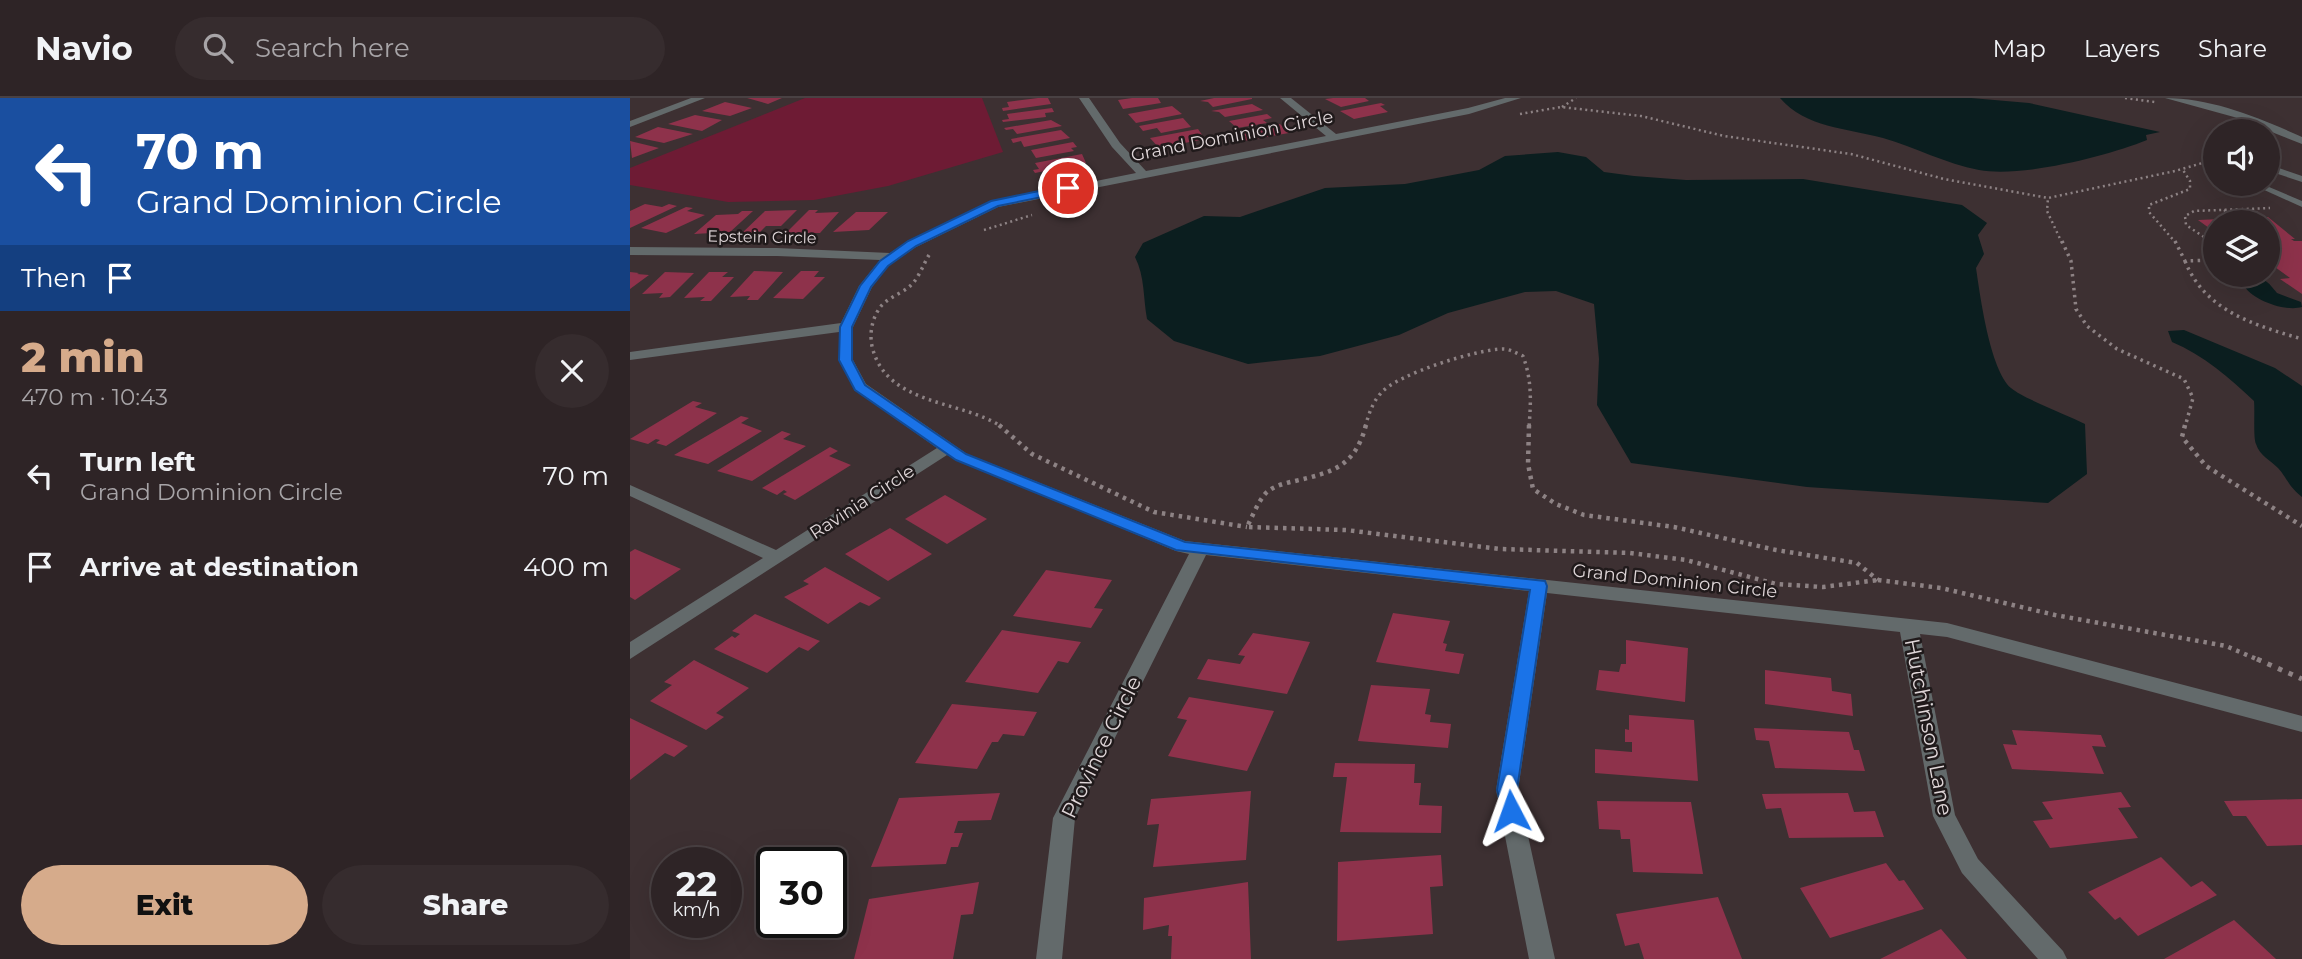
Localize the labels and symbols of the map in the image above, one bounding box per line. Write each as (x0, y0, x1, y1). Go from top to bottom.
street label: Grand Dominion Circle (1129, 106, 1335, 166)
pin (1038, 158, 1098, 218)
street label: Epstein Circle (707, 227, 817, 247)
street label: Ravinia Circle (805, 460, 919, 544)
street label: Grand Dominion Circle (1572, 559, 1779, 603)
street label: Hutchinson Lane (1900, 636, 1958, 818)
street label: Province Circle (1056, 672, 1146, 822)
position arrow (1474, 774, 1548, 848)
speed limit sign: 30 (756, 847, 847, 938)

